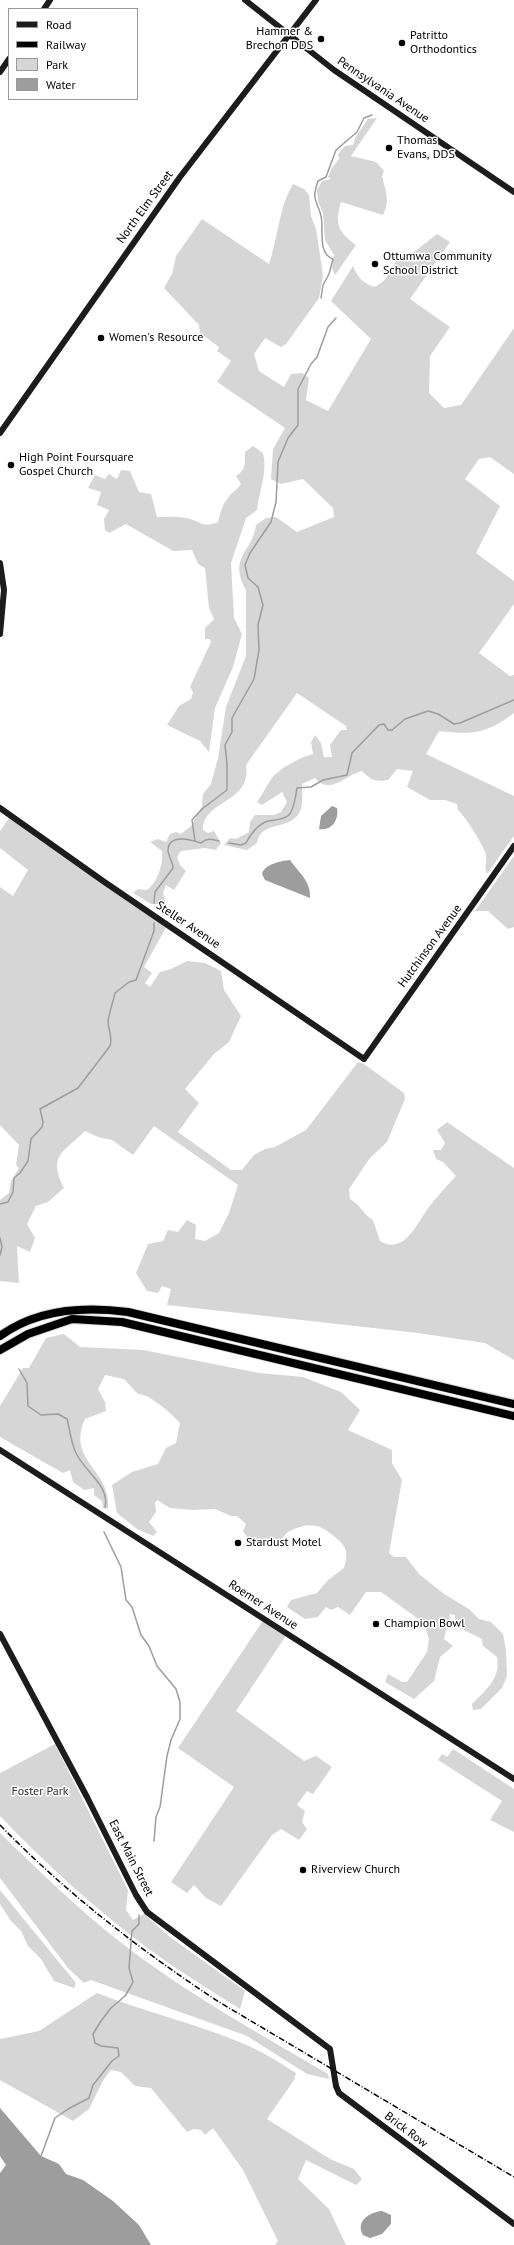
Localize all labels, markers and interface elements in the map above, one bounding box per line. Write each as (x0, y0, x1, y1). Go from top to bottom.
legend (8, 8, 138, 100)
text: Road (46, 17, 71, 32)
place label: Hammer & Brechon DDS (246, 25, 313, 53)
place label: Patritto Orthodontics (410, 29, 477, 57)
marker: Hammer & Brechon DDS (316, 34, 326, 44)
text: Railway (46, 37, 86, 52)
marker: Patritto Orthodontics (397, 38, 407, 48)
street label: Pennsylvania Avenue (334, 54, 432, 126)
text: Park (46, 57, 68, 72)
text: Water (46, 77, 76, 92)
place label: Thomas Evans, DDS (397, 134, 455, 162)
marker: Thomas Evans, DDS (384, 143, 394, 153)
street label: North Elm Street (114, 168, 176, 246)
place label: Ottumwa Community School District (383, 250, 492, 278)
marker: Ottumwa Community School District (370, 259, 380, 269)
place label: Women's Resource (109, 331, 203, 345)
marker: Women's Resource (96, 333, 106, 343)
place label: High Point Foursquare Gospel Church (19, 451, 134, 479)
marker: High Point Foursquare Gospel Church (6, 460, 16, 470)
street label: Steller Avenue (153, 898, 223, 952)
street label: Hutchinson Avenue (395, 902, 465, 990)
place label: Stardust Motel (246, 1536, 321, 1550)
marker: Stardust Motel (233, 1538, 243, 1548)
street label: Roemer Avenue (226, 1577, 300, 1633)
place label: Champion Bowl (384, 1617, 465, 1631)
marker: Champion Bowl (371, 1619, 381, 1629)
park label: Foster Park (11, 1785, 69, 1799)
street label: East Main Street (106, 1817, 156, 1899)
place label: Riverview Church (311, 1863, 400, 1877)
marker: Riverview Church (298, 1865, 308, 1875)
street label: Brick Row (382, 2109, 430, 2151)

